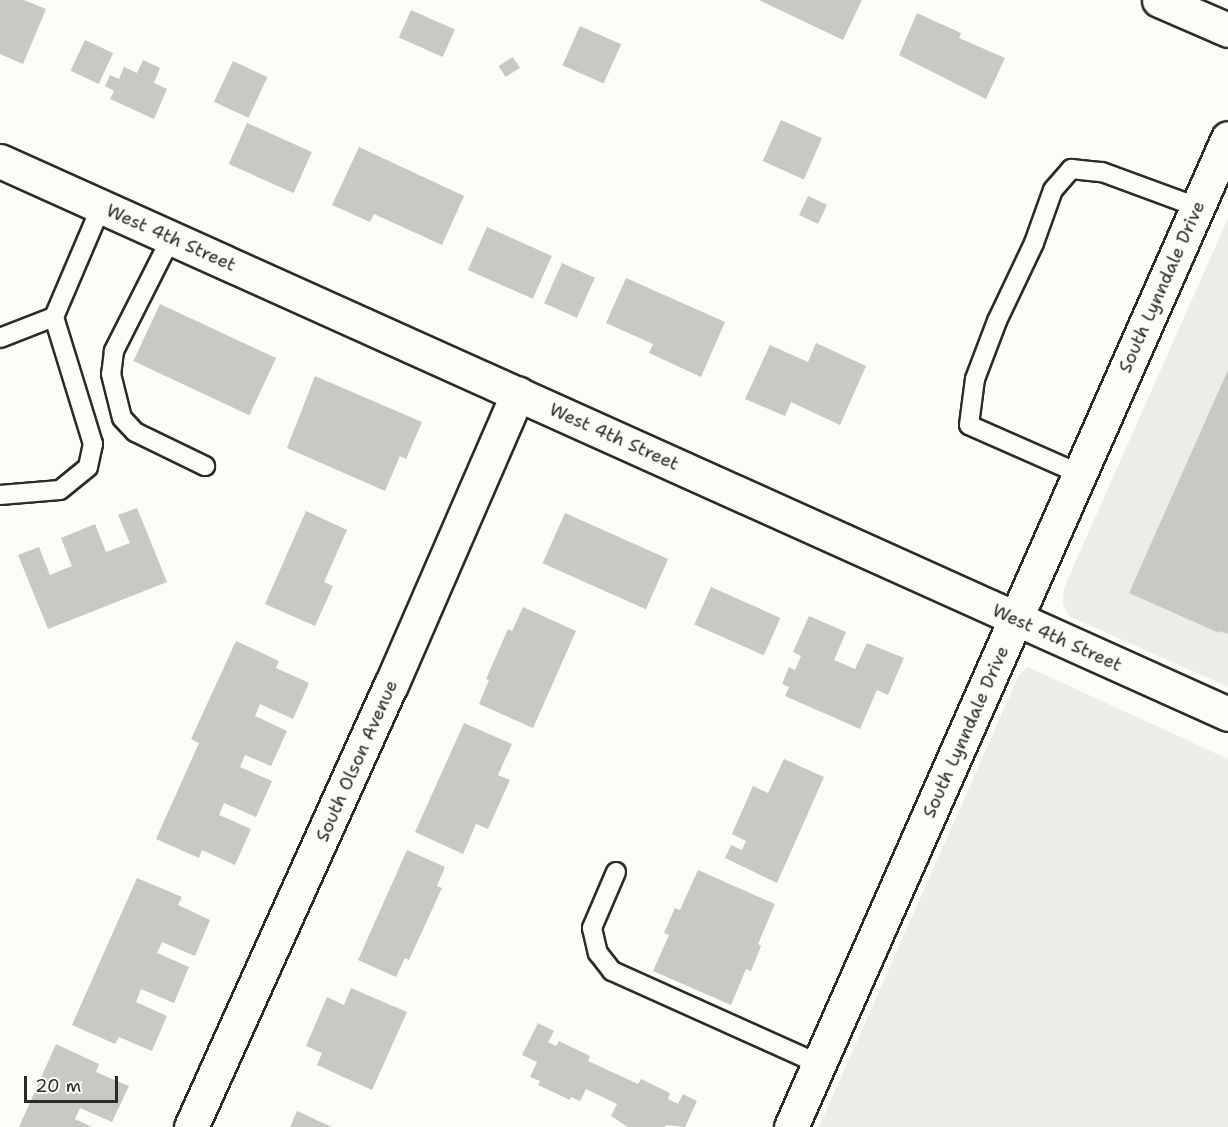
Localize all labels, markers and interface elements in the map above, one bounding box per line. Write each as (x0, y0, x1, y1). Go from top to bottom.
street label: South Lynndale Drive (1114, 198, 1210, 376)
street label: West 4th Street (103, 200, 239, 276)
street label: West 4th Street (546, 399, 682, 475)
street label: West 4th Street (989, 600, 1125, 676)
street label: South Lynndale Drive (918, 643, 1014, 821)
street label: South Olson Avenue (312, 677, 402, 845)
scale bar (27, 1064, 122, 1102)
text: 20 m (35, 1074, 81, 1098)

